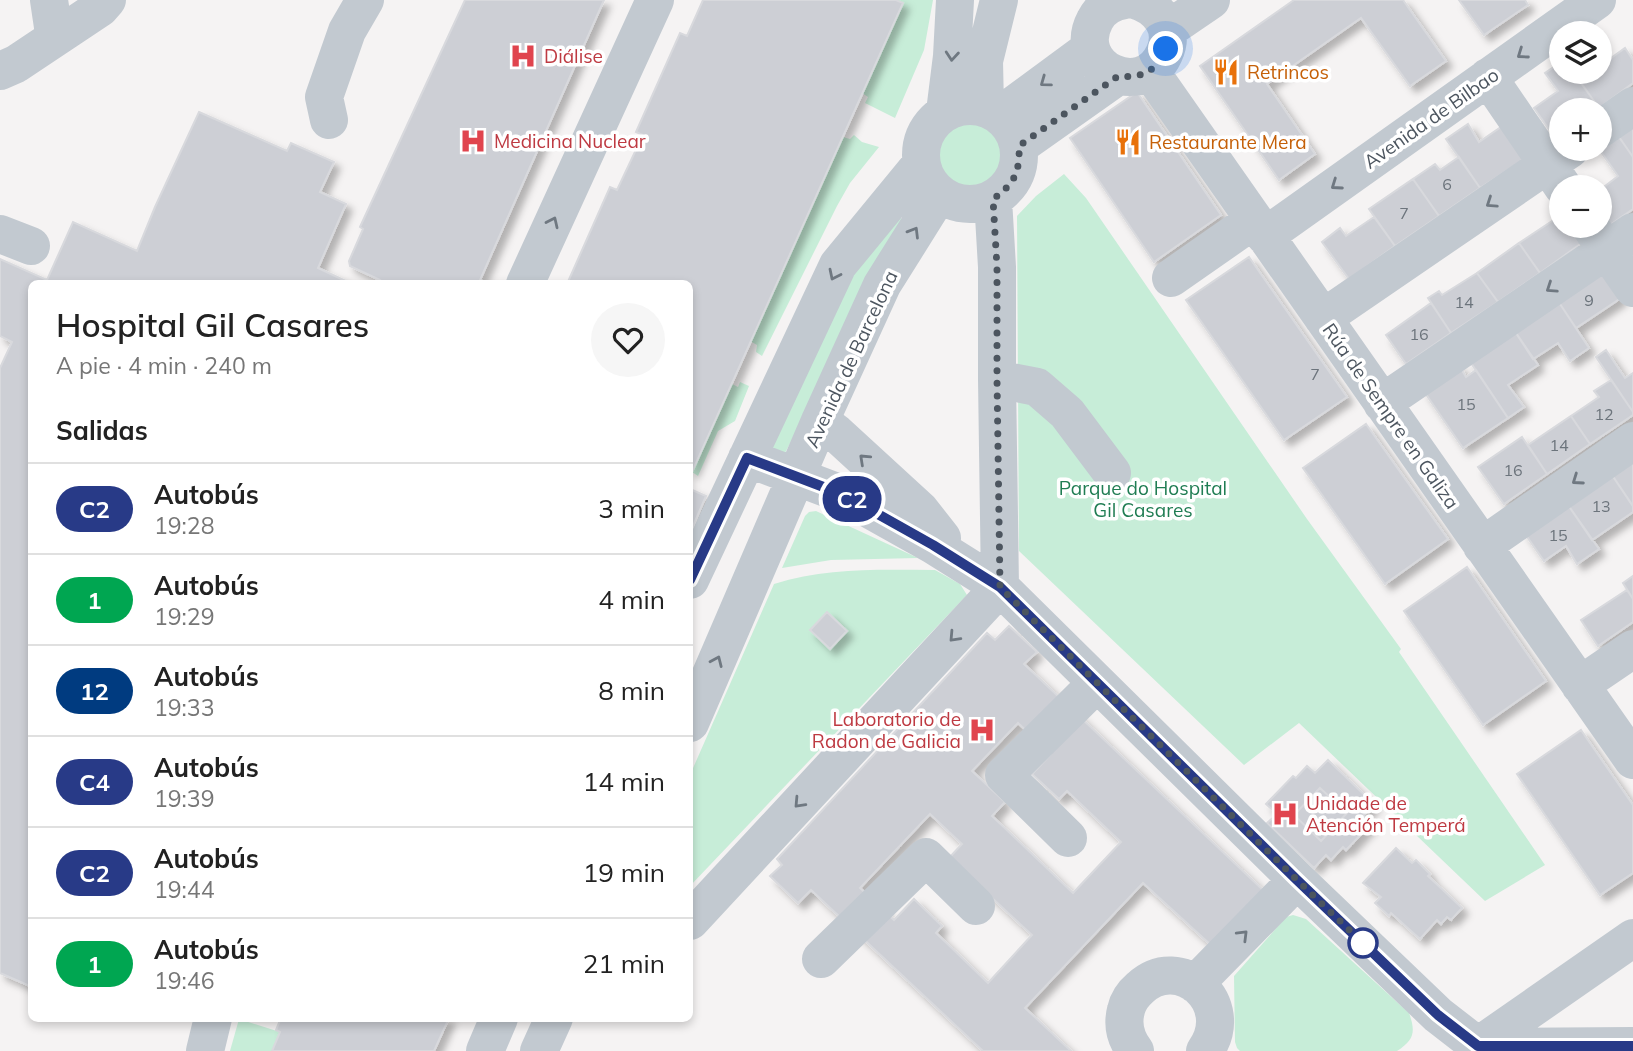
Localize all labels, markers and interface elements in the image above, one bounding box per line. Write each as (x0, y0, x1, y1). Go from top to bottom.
map controls (1549, 21, 1612, 238)
button: layers (1549, 21, 1612, 84)
your location (1148, 31, 1183, 66)
hospital icon: Diálise (508, 41, 538, 71)
place label: Diálise (544, 44, 603, 68)
one-way arrow (1517, 46, 1530, 58)
one-way arrow (945, 51, 960, 62)
restaurant icon: Retrincos (1211, 57, 1241, 87)
place label: Retrincos (1247, 60, 1329, 84)
street label: Avenida de Bilbao (1359, 62, 1503, 174)
one-way arrow (1040, 73, 1053, 86)
button: + (1549, 98, 1612, 161)
hospital icon: Medicina Nuclear (458, 126, 488, 156)
restaurant icon: Restaurante Mera (1113, 127, 1143, 157)
place label: Medicina Nuclear (494, 129, 646, 153)
place label: Restaurante Mera (1149, 130, 1307, 154)
house number: 6 (1442, 174, 1452, 194)
button: − (1549, 175, 1612, 238)
one-way arrow (1331, 177, 1344, 189)
one-way arrow (1486, 195, 1499, 207)
house number: 7 (1399, 203, 1409, 223)
one-way arrow (545, 216, 559, 229)
one-way arrow (906, 226, 919, 239)
street label: Avenida de Barcelona (799, 267, 903, 451)
one-way arrow (828, 268, 842, 280)
one-way arrow (1546, 280, 1559, 292)
house number: 9 (1584, 290, 1594, 310)
house number: 14 (1454, 292, 1474, 312)
button: heart (591, 303, 665, 377)
text: Hospital Gil Casares (56, 304, 369, 345)
street label: Rúa de Sempre en Galiza (1318, 318, 1464, 514)
house number: 16 (1409, 324, 1429, 344)
text: A pie · 4 min · 240 m (56, 351, 272, 380)
house number: 7 (1310, 364, 1320, 384)
house number: 15 (1456, 394, 1476, 414)
house number: 12 (1594, 404, 1614, 424)
text: Salidas (56, 414, 148, 447)
house number: 14 (1549, 435, 1569, 455)
one-way arrow (859, 454, 872, 467)
house number: 16 (1503, 460, 1523, 480)
one-way arrow (1572, 472, 1585, 484)
line badge: C2 (820, 476, 884, 522)
park label: Parque do Hospital Gil Casares (1059, 476, 1227, 522)
text: Autobús (154, 478, 259, 511)
text: C2 (837, 484, 867, 514)
text: 3 min (598, 492, 665, 525)
text: C2 (79, 494, 110, 524)
house number: 13 (1591, 496, 1611, 516)
text: 19:28 (154, 511, 214, 540)
house number: 15 (1548, 525, 1568, 545)
text: Autobús (154, 569, 259, 602)
text: 4 min (598, 583, 665, 616)
text: 1 (87, 585, 102, 615)
text: 19:29 (154, 602, 214, 631)
one-way arrow (949, 629, 962, 642)
one-way arrow (709, 655, 723, 668)
text: Autobús (154, 660, 259, 693)
text: 8 min (598, 674, 665, 707)
text: 12 (80, 676, 109, 706)
text: 19:33 (154, 693, 214, 722)
place label: Laboratorio de Radon de Galicia (812, 707, 961, 753)
hospital icon: Laboratorio de Radon de Galicia (967, 715, 997, 745)
text: Autobús (154, 751, 259, 784)
text: 14 min (583, 765, 665, 798)
text: C4 (79, 767, 110, 797)
text: 19:39 (154, 784, 214, 813)
place label: Unidade de Atención Temperá (1306, 791, 1466, 837)
one-way arrow (794, 795, 807, 808)
hospital icon: Unidade de Atención Temperá (1270, 799, 1300, 829)
text: Autobús (154, 842, 259, 875)
text: 19 min (583, 856, 665, 889)
text: C2 (79, 858, 110, 888)
text: 19:44 (154, 875, 214, 904)
unlabelled marker (1348, 928, 1378, 958)
one-way arrow (1234, 930, 1247, 943)
text: Autobús (154, 933, 259, 966)
text: 21 min (583, 947, 665, 980)
text: 1 (87, 949, 102, 979)
text: 19:46 (154, 966, 214, 995)

